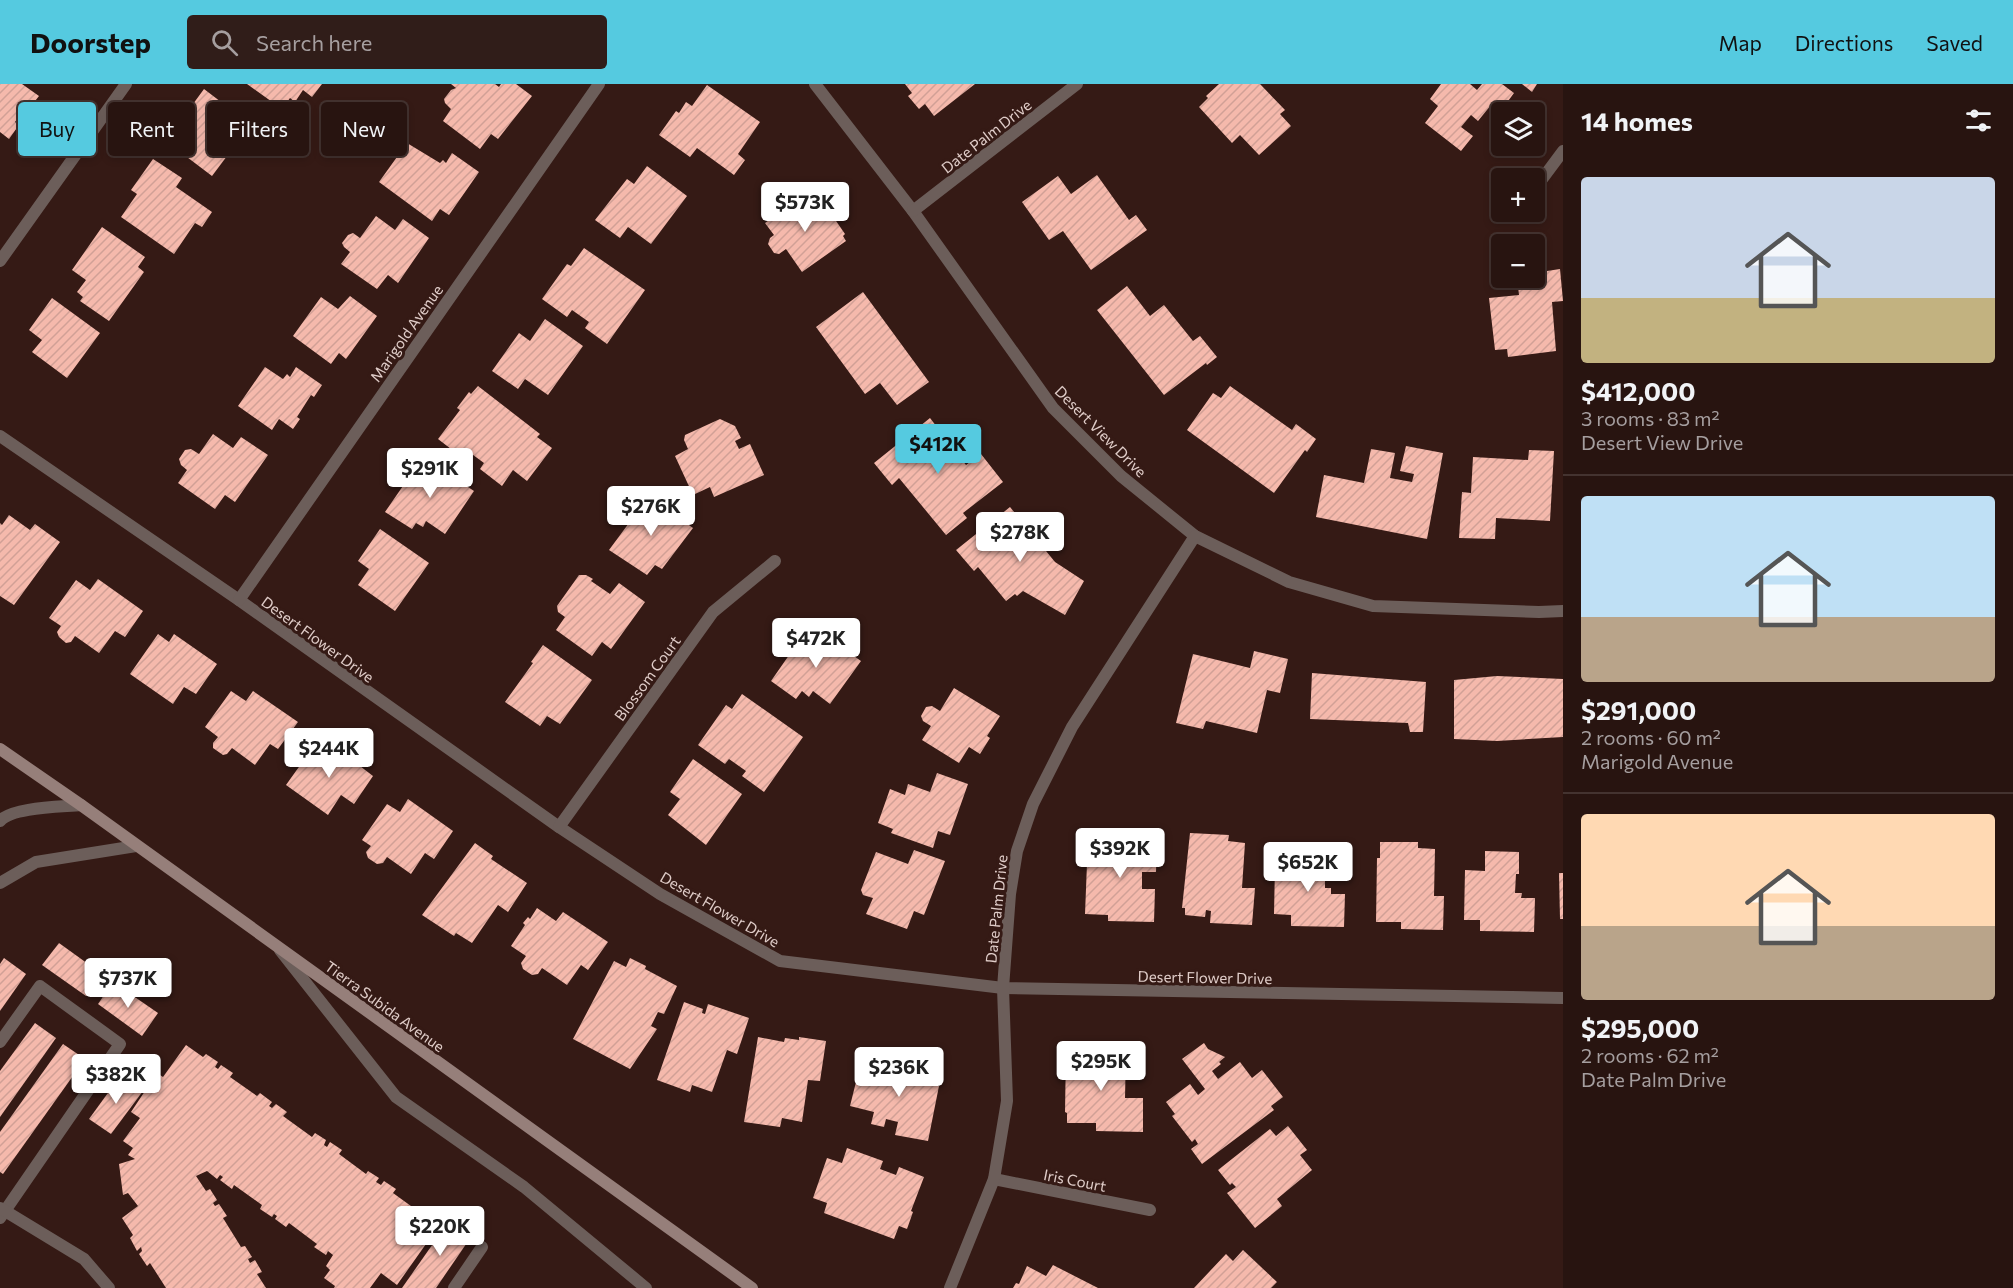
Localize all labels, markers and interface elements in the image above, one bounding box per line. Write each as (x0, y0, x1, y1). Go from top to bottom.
search box (187, 15, 607, 69)
text: Doorstep (30, 25, 151, 59)
icon: search (208, 26, 241, 59)
text: Search here (256, 29, 372, 56)
text: Map (1719, 30, 1762, 55)
text: Directions (1795, 30, 1893, 55)
text: Saved (1926, 30, 1983, 55)
street label: Date Palm Drive (938, 95, 1035, 177)
chip: Buy (18, 102, 96, 156)
chip: Rent (108, 102, 195, 156)
chip: Filters (207, 102, 309, 156)
chip: New (321, 102, 407, 156)
map controls (1491, 102, 1545, 288)
button: layers (1491, 102, 1545, 156)
icon: filters (1962, 104, 1995, 137)
text: 14 homes (1581, 105, 1693, 136)
button: + (1491, 168, 1545, 222)
pin: $573K (763, 182, 847, 233)
text: $573K (775, 189, 835, 213)
icon: home (1734, 216, 1842, 324)
button: − (1491, 234, 1545, 288)
street label: Marigold Avenue (366, 281, 446, 385)
text: $412,000 (1581, 375, 1696, 406)
street label: Desert View Drive (1052, 382, 1150, 480)
text: 3 rooms · 83 m² (1581, 406, 1720, 430)
pin: $412K (896, 424, 980, 475)
text: Desert View Drive (1581, 430, 1743, 454)
text: $412K (909, 431, 967, 455)
pin: $291K (388, 448, 472, 499)
text: $291K (401, 455, 459, 479)
pin: $276K (609, 486, 693, 537)
text: $276K (621, 493, 681, 517)
pin: $278K (978, 512, 1062, 563)
text: $278K (990, 519, 1050, 543)
icon: home (1734, 535, 1842, 643)
street label: Desert Flower Drive (258, 592, 378, 686)
pin: $472K (774, 618, 858, 669)
text: $472K (786, 625, 846, 649)
street label: Blossom Court (610, 632, 684, 724)
text: $291,000 (1581, 694, 1696, 725)
text: 2 rooms · 60 m² (1581, 725, 1721, 749)
pin: $244K (287, 728, 371, 779)
text: $244K (298, 735, 360, 759)
text: Marigold Avenue (1581, 749, 1733, 773)
pin: $392K (1078, 828, 1162, 879)
text: $392K (1090, 835, 1150, 859)
pin: $652K (1266, 842, 1350, 893)
text: $652K (1278, 849, 1338, 873)
icon: home (1734, 853, 1842, 961)
street label: Date Palm Drive (981, 854, 1011, 964)
street label: Desert Flower Drive (657, 868, 783, 950)
street label: Tierra Subida Avenue (322, 957, 448, 1055)
pin: $737K (86, 958, 170, 1009)
text: $737K (99, 965, 157, 989)
street label: Desert Flower Drive (1138, 967, 1273, 987)
text: $295,000 (1581, 1012, 1699, 1043)
pin: $295K (1059, 1041, 1143, 1092)
text: 2 rooms · 62 m² (1581, 1043, 1719, 1067)
pin: $236K (857, 1047, 941, 1098)
text: $295K (1071, 1048, 1131, 1072)
pin: $382K (74, 1054, 158, 1105)
text: $236K (869, 1054, 929, 1078)
text: $382K (86, 1061, 146, 1085)
text: Date Palm Drive (1581, 1067, 1726, 1091)
street label: Iris Court (1042, 1165, 1108, 1195)
pin: $220K (398, 1206, 482, 1257)
text: $220K (409, 1213, 471, 1237)

